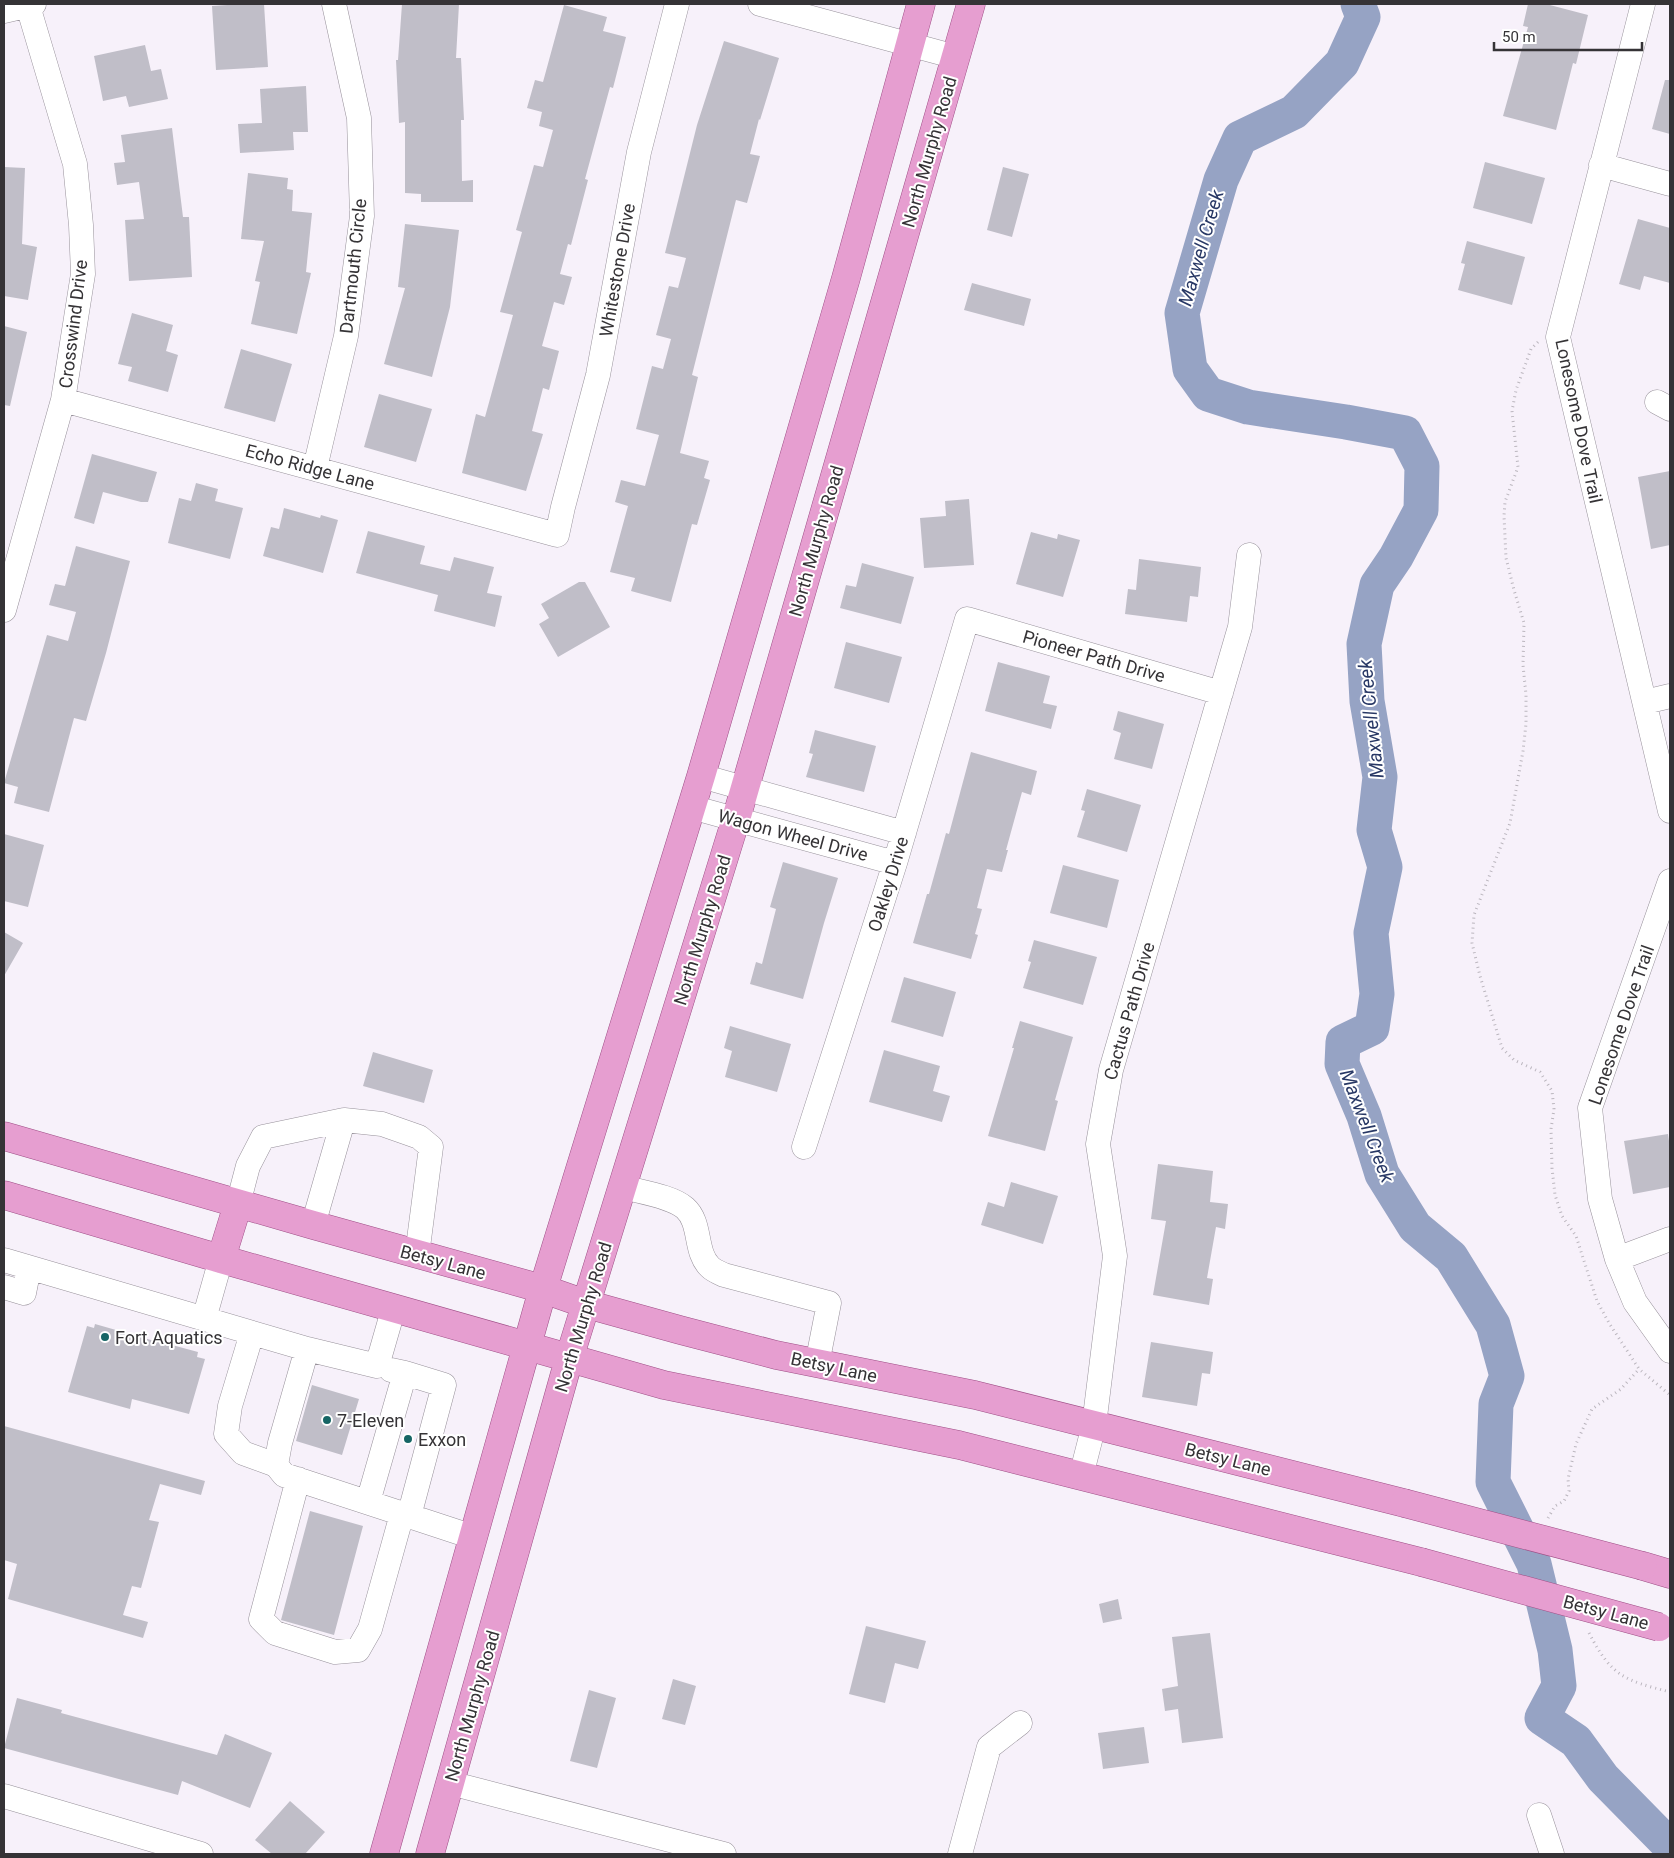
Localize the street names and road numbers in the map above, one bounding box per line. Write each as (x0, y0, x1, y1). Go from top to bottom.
street label: North Murphy Road (897, 74, 961, 230)
street label: Dartmouth Circle (335, 197, 371, 335)
street label: Whitestone Drive (595, 202, 639, 338)
street label: Crosswind Drive (55, 259, 91, 389)
street label: Lonesome Dove Trail (1551, 337, 1607, 505)
street label: Echo Ridge Lane (243, 440, 377, 494)
street label: North Murphy Road (784, 463, 848, 619)
street label: Pioneer Path Drive (1020, 626, 1168, 686)
street label: Wagon Wheel Drive (716, 805, 870, 865)
street label: Oakley Drive (864, 834, 912, 934)
street label: North Murphy Road (669, 852, 735, 1008)
street label: Cactus Path Drive (1099, 940, 1159, 1082)
street label: Lonesome Dove Trail (1584, 942, 1658, 1108)
street label: North Murphy Road (550, 1239, 616, 1395)
street label: Betsy Lane (398, 1240, 488, 1284)
street label: Betsy Lane (789, 1348, 879, 1386)
street label: Betsy Lane (1183, 1438, 1273, 1480)
street label: Betsy Lane (1561, 1590, 1651, 1634)
street label: North Murphy Road (440, 1628, 504, 1784)

